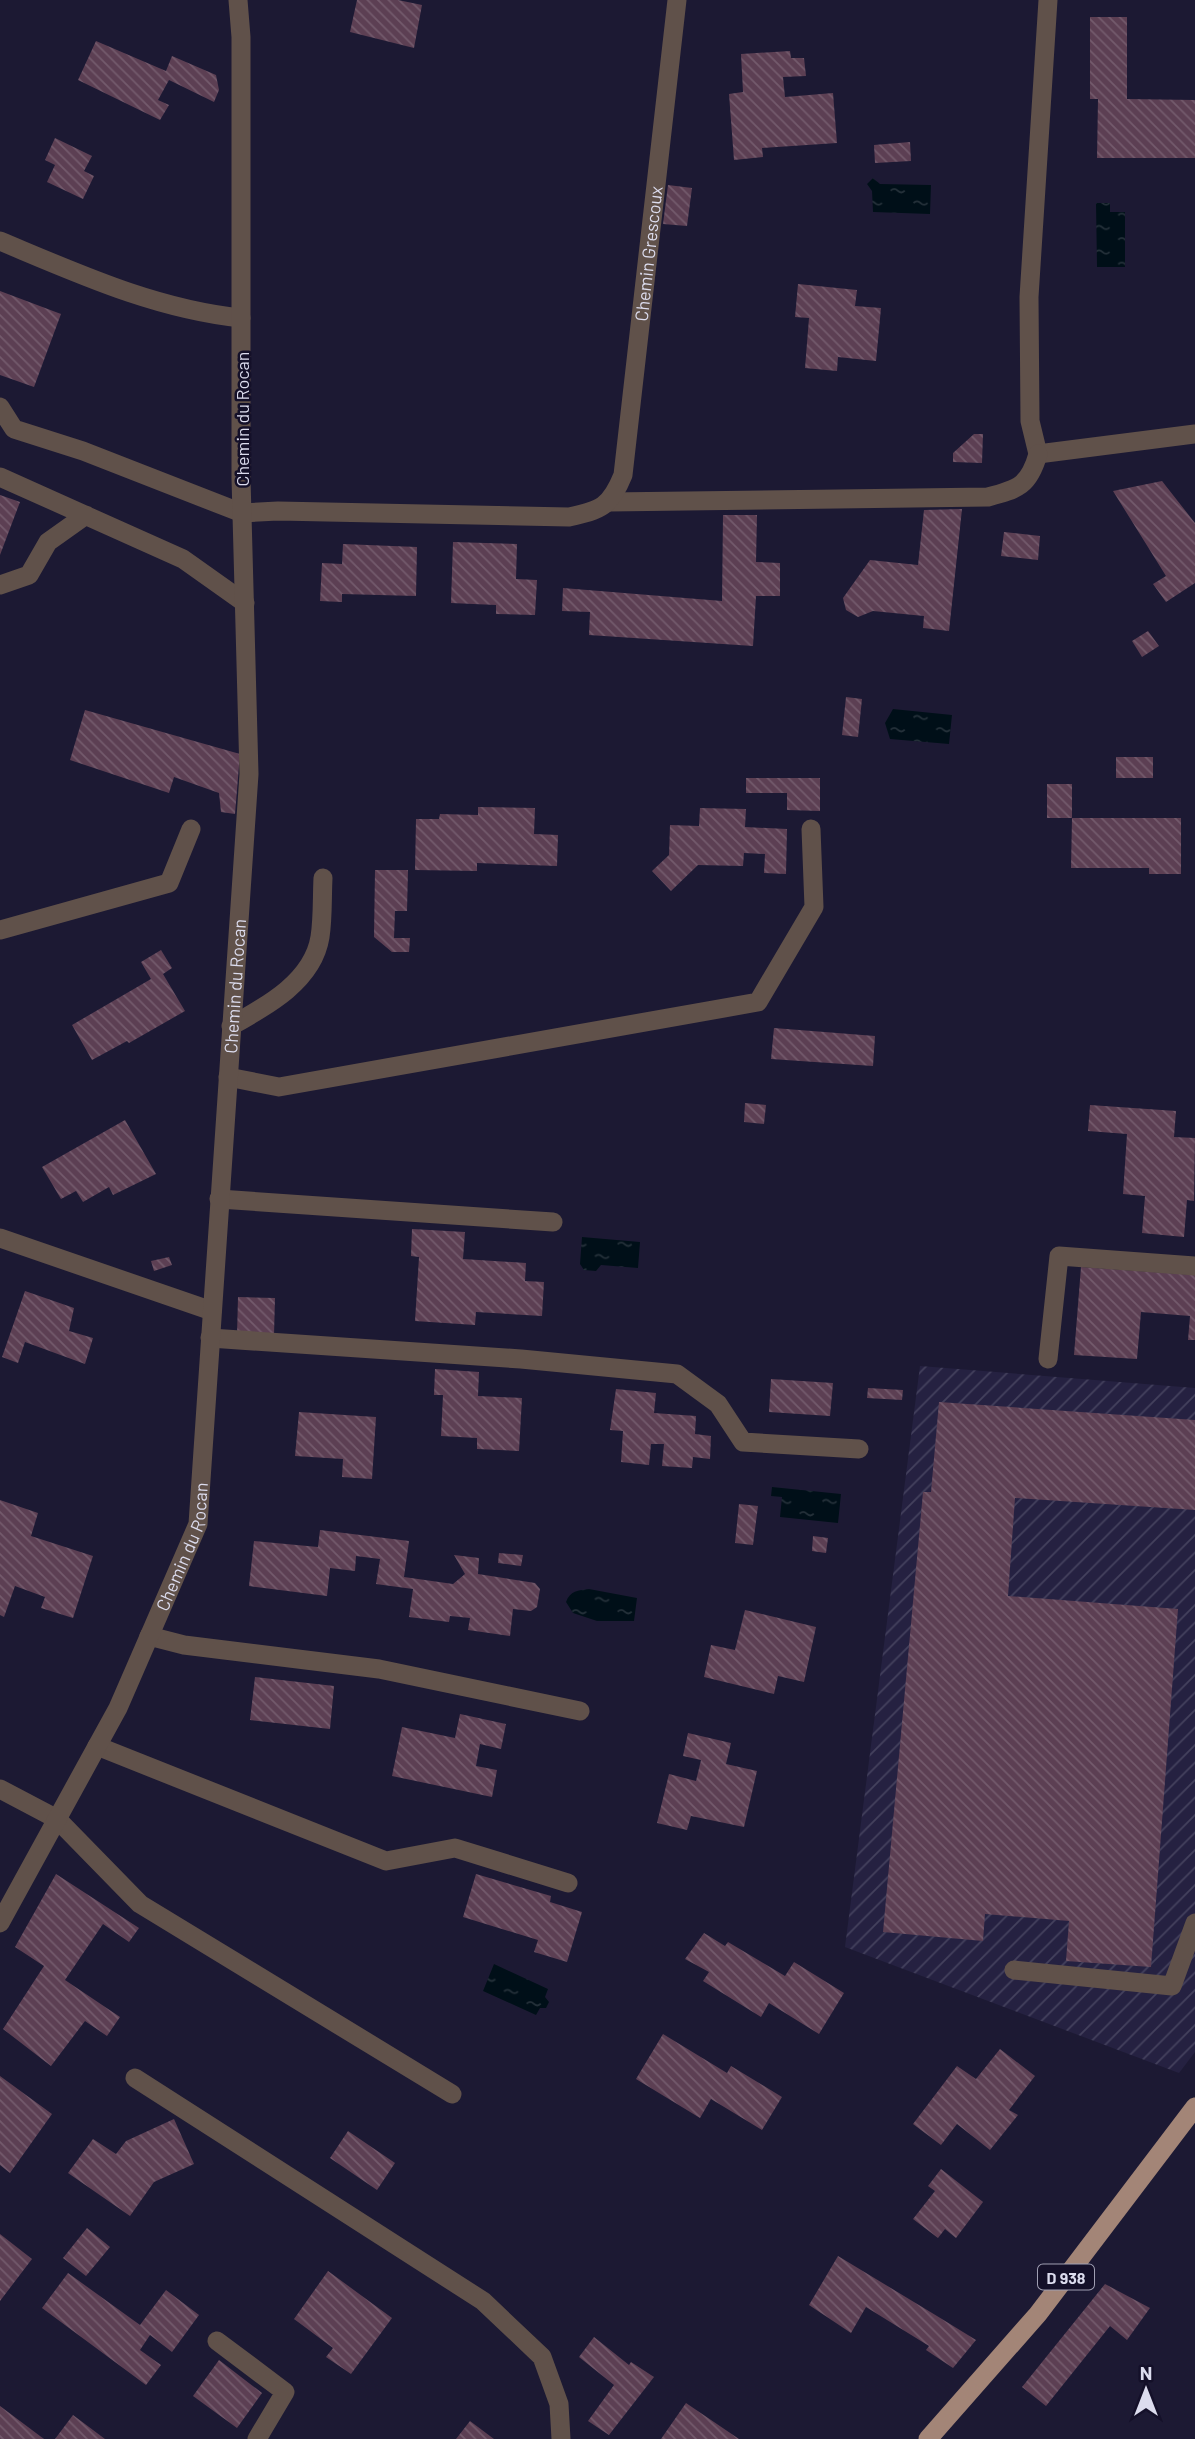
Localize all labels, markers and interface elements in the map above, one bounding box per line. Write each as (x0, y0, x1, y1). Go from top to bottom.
street label: Chemin Grescoux (630, 184, 667, 322)
street label: Chemin du Rocan (231, 352, 253, 486)
street label: Chemin du Rocan (219, 918, 250, 1054)
street label: Chemin du Rocan (151, 1482, 212, 1614)
road number: D 938 (1038, 2264, 1094, 2290)
north arrow (1111, 2355, 1181, 2425)
text: N (1140, 2361, 1152, 2384)

